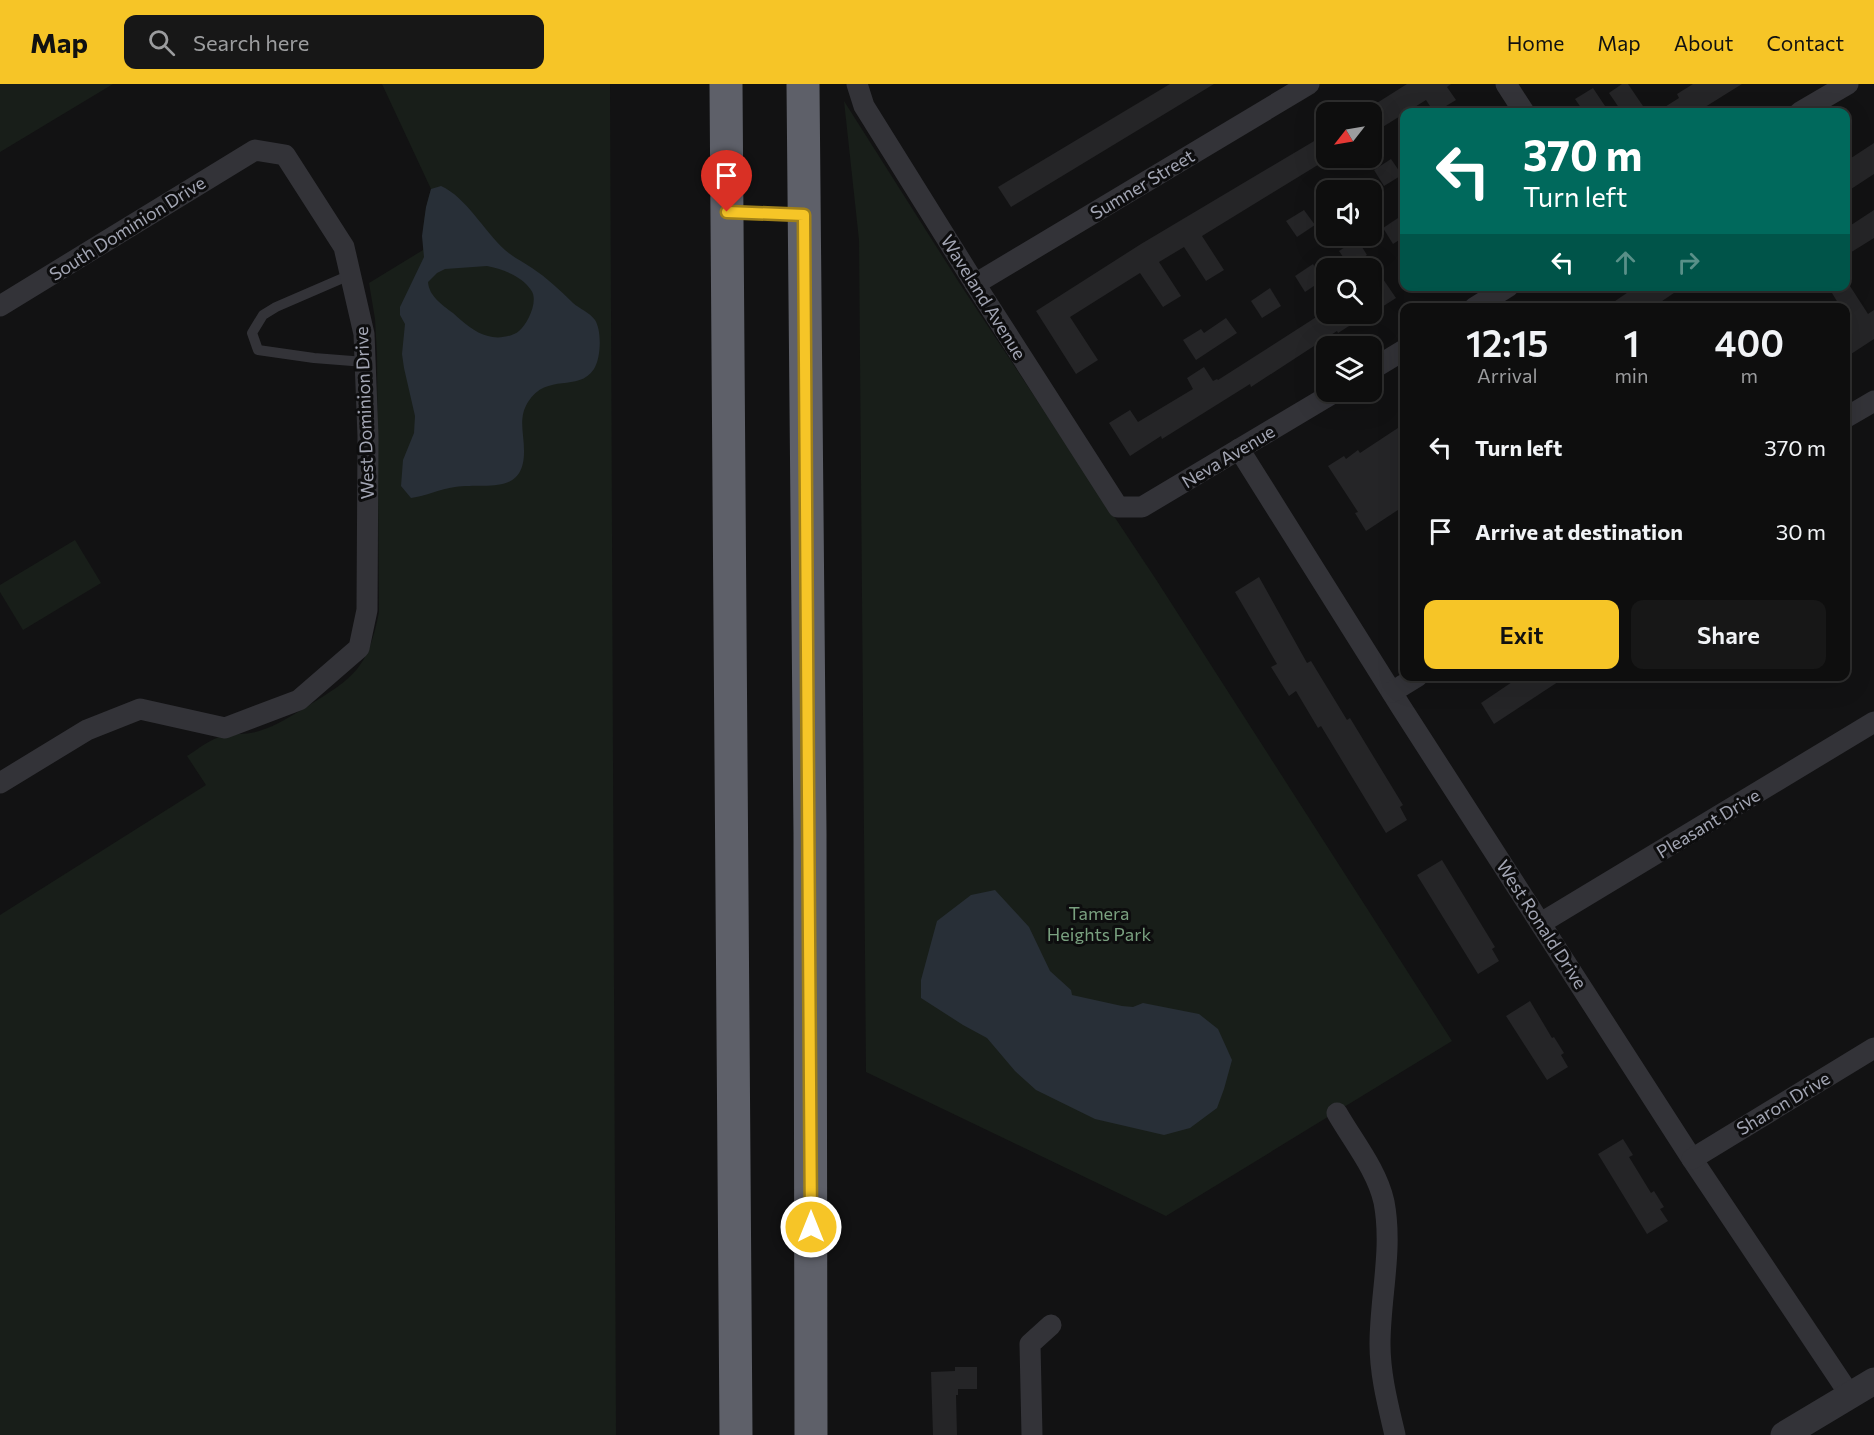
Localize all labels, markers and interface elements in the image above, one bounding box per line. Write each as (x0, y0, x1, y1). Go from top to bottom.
search box (124, 15, 544, 69)
text: Map (30, 25, 88, 59)
icon: search (145, 26, 178, 59)
text: Search here (193, 29, 309, 56)
text: Home (1507, 30, 1564, 55)
text: Map (1597, 30, 1641, 55)
text: About (1674, 30, 1733, 55)
text: Contact (1766, 30, 1844, 55)
north arrow (1316, 102, 1382, 168)
map controls (1316, 102, 1382, 402)
text: 370 m (1523, 128, 1642, 180)
icon: left (1424, 132, 1502, 210)
street label: Sumner Street (1086, 144, 1198, 224)
pin (701, 150, 752, 212)
icon: arrive (710, 159, 743, 192)
street label: South Dominion Drive (45, 171, 209, 285)
button: sound (1316, 180, 1382, 246)
text: Turn left (1523, 180, 1627, 213)
street label: Waveland Avenue (937, 230, 1031, 364)
icon: left (1546, 246, 1579, 279)
icon: ahead (1609, 246, 1642, 279)
icon: right (1672, 246, 1705, 279)
button: search (1316, 258, 1382, 324)
text: 12:15 (1466, 320, 1548, 364)
text: 1 (1623, 320, 1639, 364)
text: 400 (1714, 320, 1784, 364)
street label: West Dominion Drive (350, 326, 378, 500)
button: layers (1316, 336, 1382, 402)
text: Arrival (1477, 363, 1537, 387)
text: min (1614, 363, 1648, 387)
text: m (1741, 363, 1758, 387)
street label: Neva Avenue (1177, 420, 1279, 492)
icon: left (1424, 431, 1457, 464)
text: Turn left (1475, 434, 1562, 461)
text: 370 m (1764, 434, 1826, 461)
icon: arrive (1424, 515, 1457, 548)
text: Arrive at destination (1475, 518, 1683, 545)
text: 30 m (1776, 518, 1826, 545)
button: Exit (1424, 600, 1619, 669)
button: Share (1631, 600, 1826, 669)
street label: Pleasant Drive (1652, 783, 1764, 863)
street label: West Ronald Drive (1492, 855, 1592, 993)
park label: Tamera Heights Park (1047, 902, 1151, 945)
street label: Sharon Drive (1732, 1066, 1834, 1140)
position arrow (779, 1195, 843, 1259)

